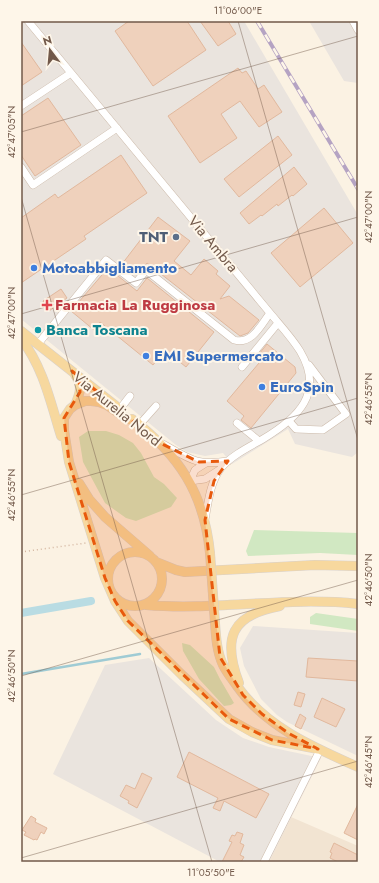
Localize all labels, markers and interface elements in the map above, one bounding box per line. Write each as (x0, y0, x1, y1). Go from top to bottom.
text: 11°06'00"E (214, 3, 262, 18)
north arrow (30, 30, 70, 70)
text: N (41, 31, 54, 49)
text: 42°47'05"N (4, 106, 19, 158)
text: 42°47'00"N (361, 191, 376, 243)
street label: Via Ambra (183, 211, 243, 277)
place label: TNT (139, 226, 169, 248)
marker: TNT (171, 232, 181, 242)
place label: Motoabbigliamento (42, 257, 177, 279)
marker: Motoabbigliamento (29, 263, 39, 273)
text: 42°47'00"N (4, 287, 19, 339)
place label: Farmacia La Rugginosa (55, 294, 215, 316)
marker: Farmacia La Rugginosa (42, 300, 52, 310)
place label: Banca Toscana (46, 319, 147, 341)
marker: Banca Toscana (33, 325, 43, 335)
place label: EMI Supermercato (154, 345, 284, 367)
marker: EMI Supermercato (141, 351, 151, 361)
street label: Via Aurelia Nord (68, 366, 166, 452)
text: 42°46'55"N (361, 373, 376, 425)
place label: EuroSpin (270, 376, 334, 398)
marker: EuroSpin (257, 382, 267, 392)
text: 42°46'55"N (4, 469, 19, 521)
text: 42°46'50"N (361, 554, 376, 606)
text: 42°46'50"N (4, 650, 19, 702)
text: 42°46'45"N (361, 736, 376, 788)
text: 11°05'50"E (187, 865, 235, 880)

